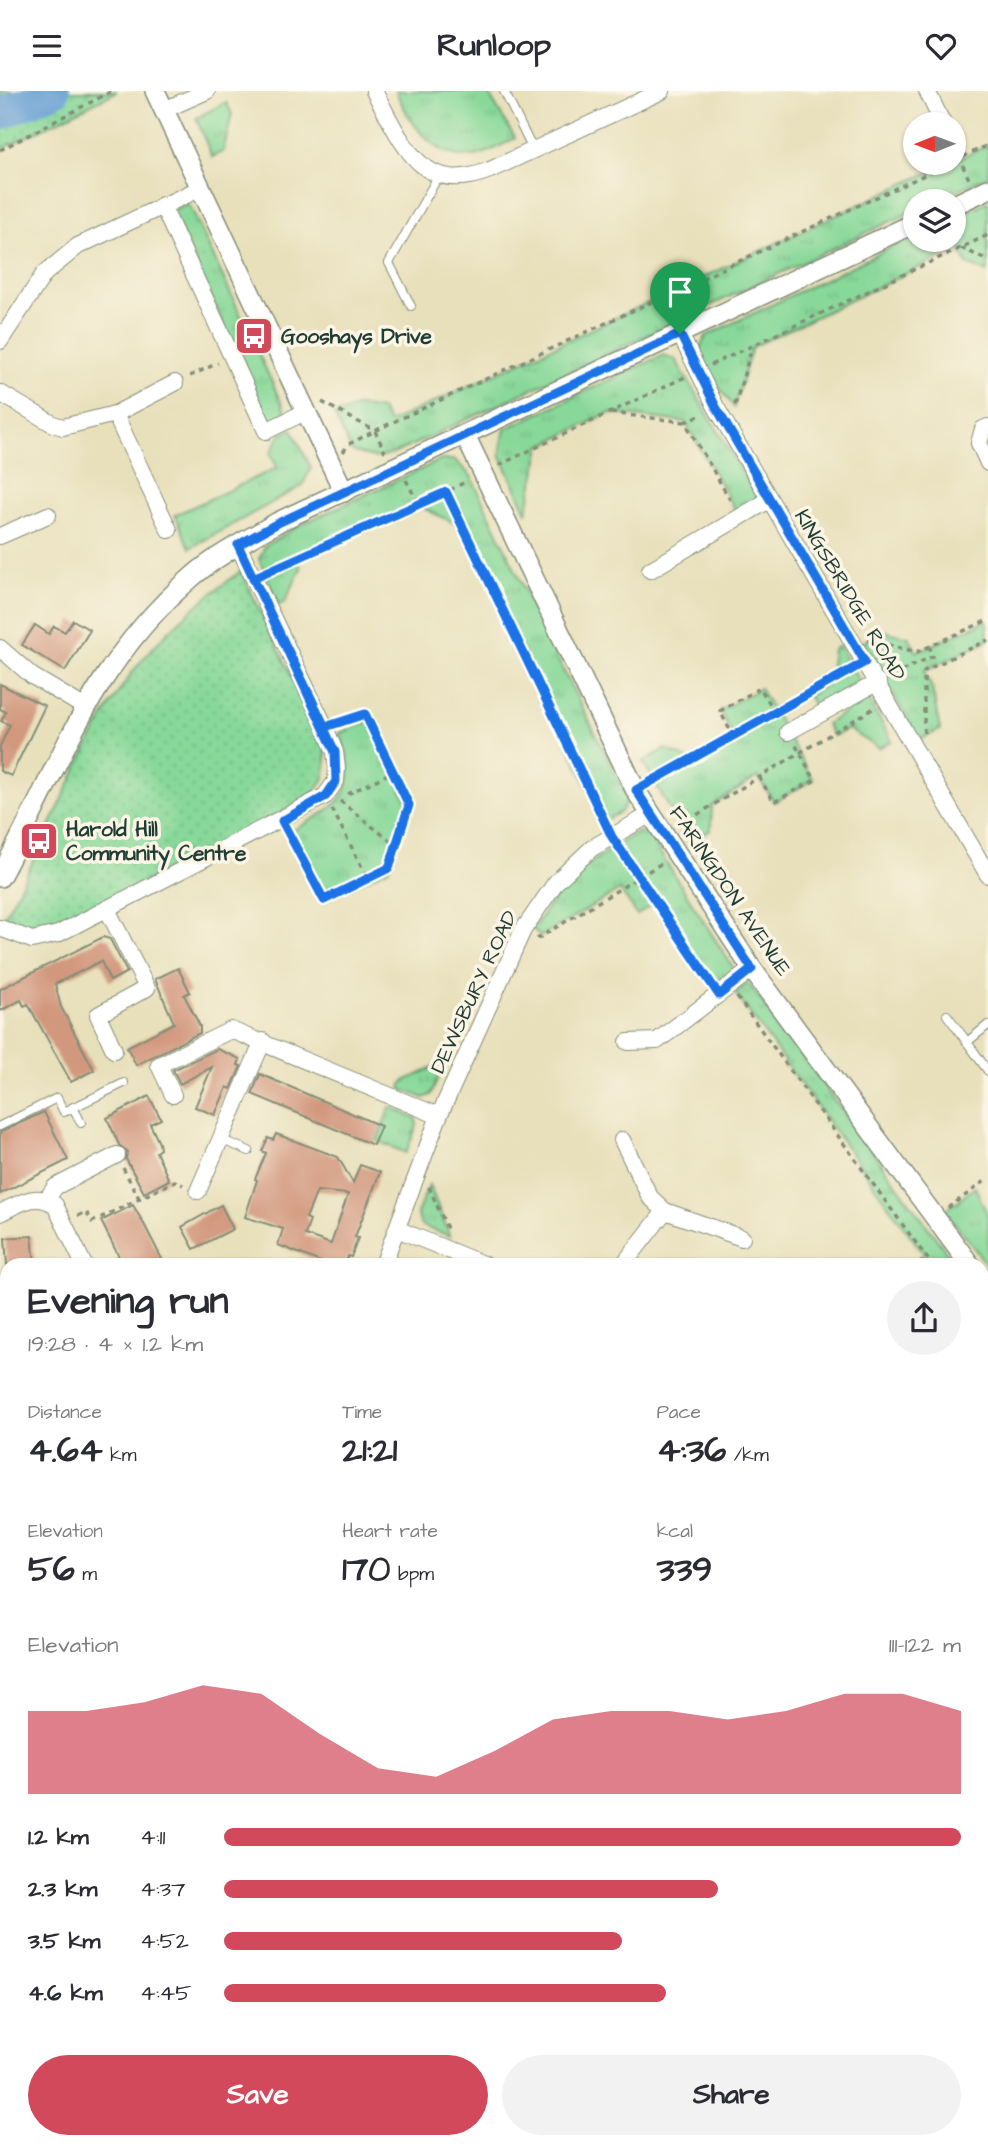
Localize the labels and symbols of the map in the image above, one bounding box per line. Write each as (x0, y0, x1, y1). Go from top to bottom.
north arrow (903, 112, 966, 175)
pin (650, 262, 710, 334)
bus stop icon: Gooshays Drive (233, 315, 275, 357)
place label: Gooshays Drive (281, 322, 433, 354)
street label: KINGSBRIDGE ROAD (787, 504, 913, 686)
street label: FARINGDON AVENUE (662, 800, 798, 982)
place label: Harold Hill Community Centre (66, 815, 247, 871)
bus stop icon: Harold Hill Community Centre (18, 820, 60, 862)
street label: DEWSBURY ROAD (424, 905, 525, 1078)

